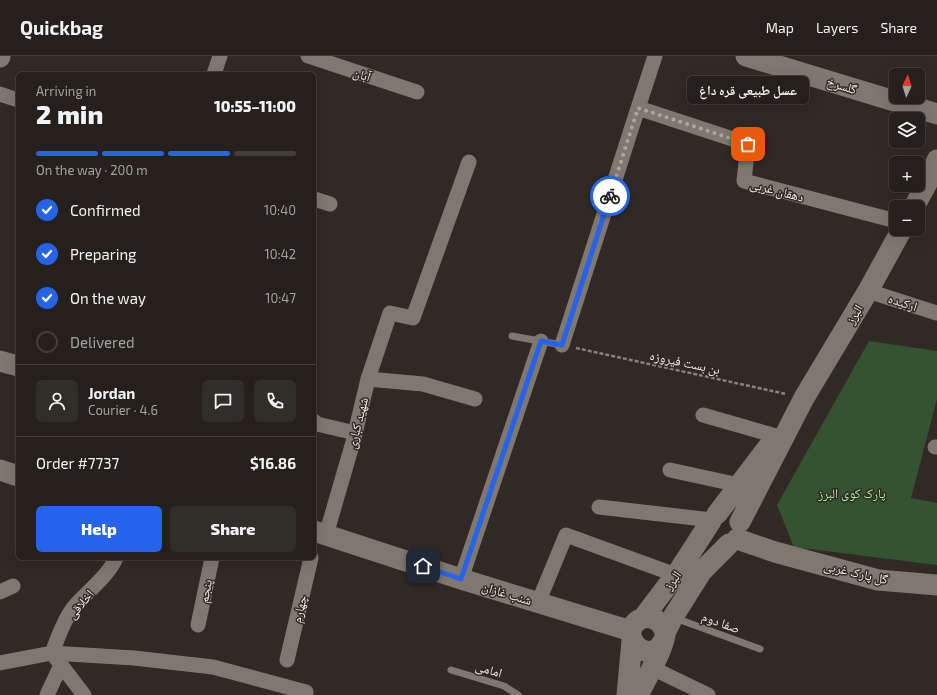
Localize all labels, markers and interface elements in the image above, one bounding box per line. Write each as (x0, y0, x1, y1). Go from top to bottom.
text: Quickbag (20, 16, 103, 39)
text: Map (766, 19, 794, 36)
text: Layers (816, 19, 858, 36)
text: Share (880, 19, 917, 36)
street label: آبان (351, 64, 373, 85)
north arrow (889, 68, 925, 104)
map controls (889, 68, 925, 236)
street label: گلسرخ (824, 73, 860, 99)
callout: عسل طبیعی قره داغ (687, 76, 809, 104)
text: عسل طبیعی قره داغ (699, 82, 797, 98)
text: Arriving in (36, 83, 96, 99)
text: 10:55–11:00 (214, 97, 296, 115)
text: 2 min (36, 98, 103, 129)
button: layers (889, 112, 925, 148)
pin (731, 127, 765, 161)
icon: bag (737, 133, 759, 155)
button: + (889, 156, 925, 192)
text: On the way · 200 m (36, 162, 148, 178)
street label: دهقان غربی (748, 175, 806, 206)
courier (590, 176, 630, 216)
icon: bike (599, 185, 621, 207)
icon: check (36, 199, 58, 221)
button: − (889, 200, 925, 236)
text: Confirmed (70, 201, 141, 219)
text: 10:40 (264, 202, 296, 218)
icon: check (36, 243, 58, 265)
text: Preparing (70, 245, 136, 263)
text: 10:42 (265, 246, 296, 262)
icon: check (36, 287, 58, 309)
text: On the way (70, 289, 146, 307)
text: 10:47 (265, 290, 296, 306)
street label: ارکیده (886, 290, 920, 315)
street label: البرز (841, 301, 867, 328)
text: Delivered (70, 333, 135, 351)
street label: بن بست فیروزه (648, 347, 722, 378)
button: person (36, 380, 78, 422)
button: chat (202, 380, 244, 422)
button: phone (254, 380, 296, 422)
text: Jordan (88, 384, 135, 402)
street label: شهید کباری (343, 395, 372, 451)
text: Courier · 4.6 (88, 402, 158, 418)
text: Order #7737 (36, 454, 119, 472)
text: $16.86 (250, 454, 296, 472)
park label: پارک کوی البرز (817, 485, 886, 502)
button: Help (36, 506, 162, 552)
button: Share (170, 506, 296, 552)
pin (406, 549, 440, 583)
icon: home (412, 555, 434, 577)
street label: گل پارک غربی (822, 557, 890, 588)
street label: البرز (659, 567, 685, 594)
street label: پنجم (195, 578, 216, 604)
street label: شنب غازان (480, 578, 534, 609)
street label: اخلاقی (63, 586, 98, 623)
street label: چهارم (288, 594, 311, 625)
street label: صفا دوم (699, 608, 742, 637)
street label: امامی (473, 657, 504, 682)

